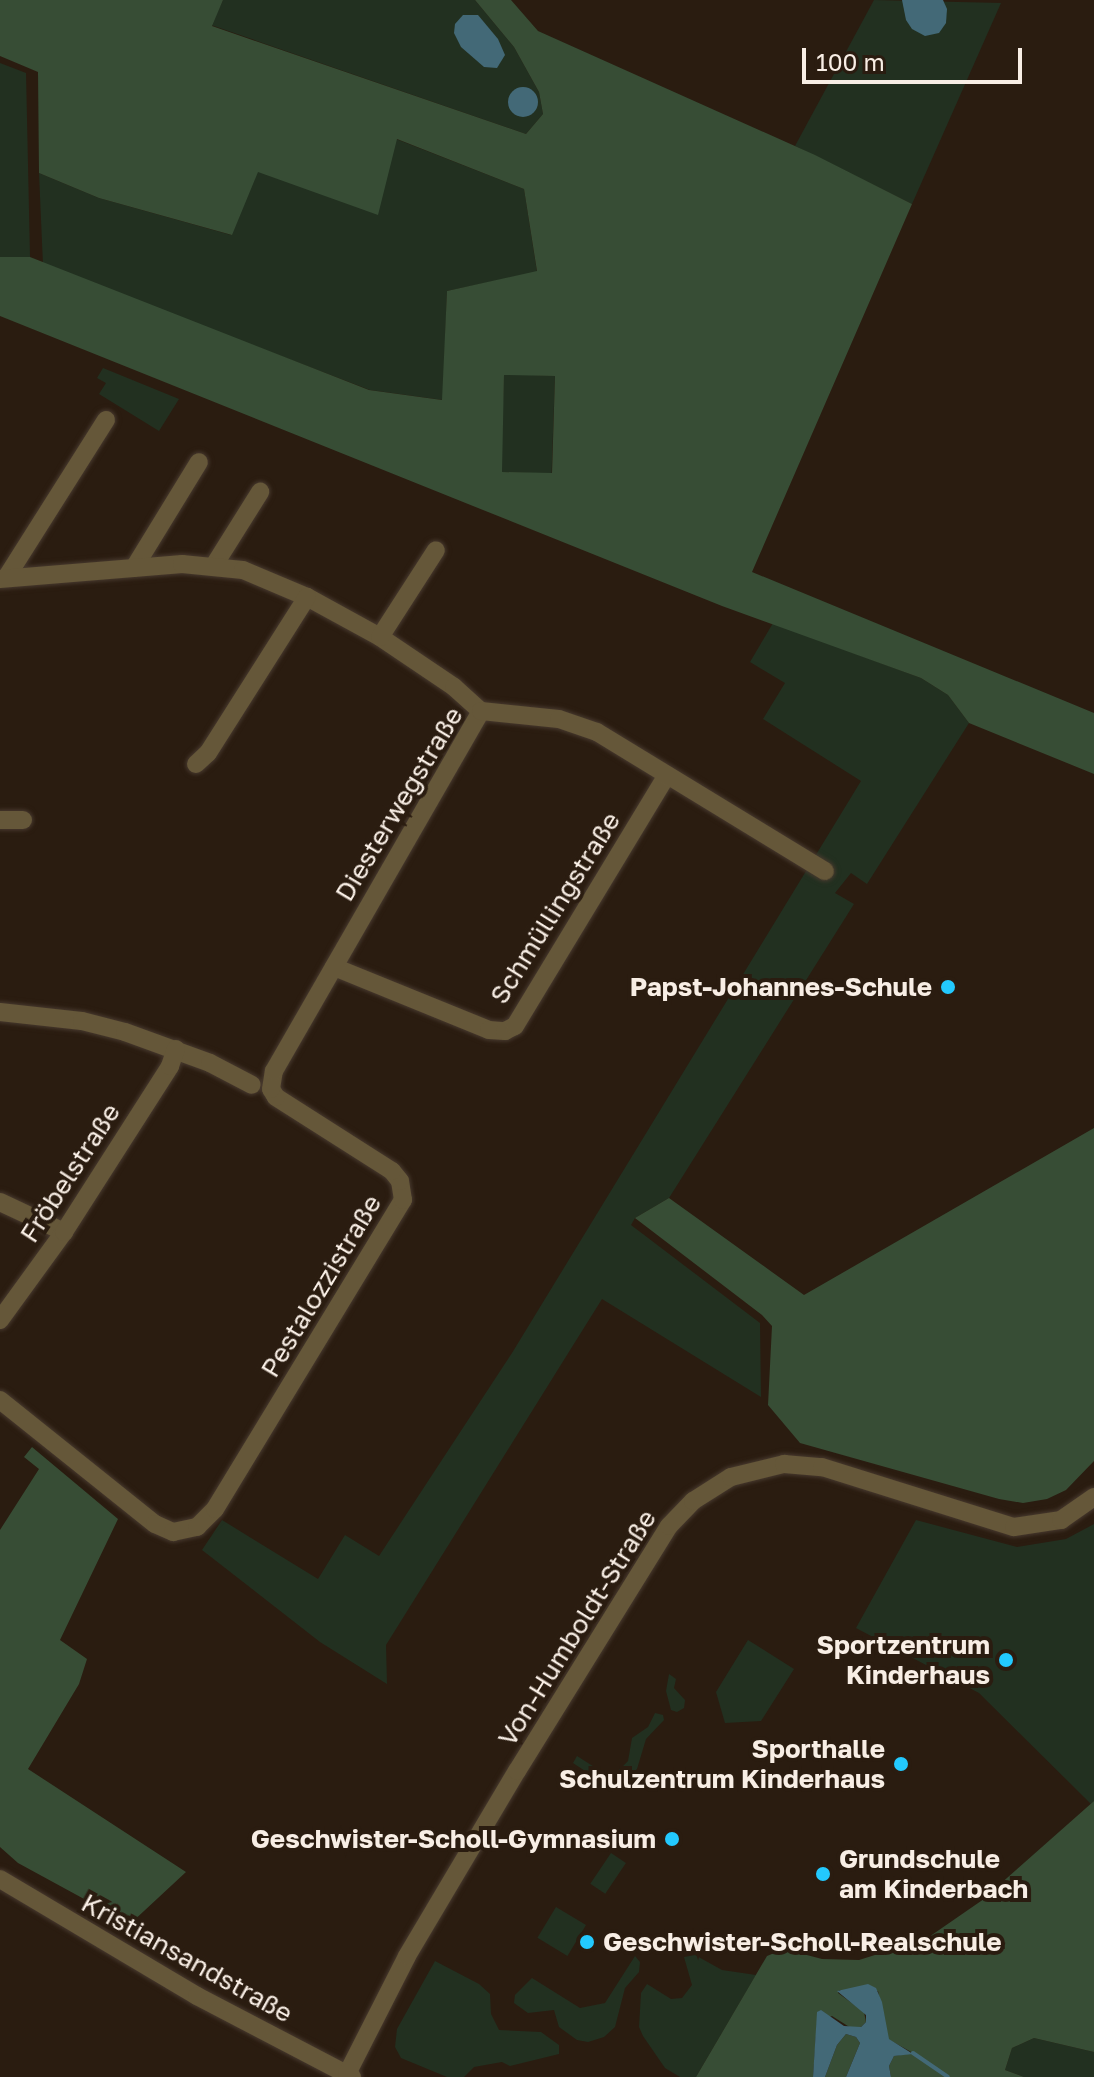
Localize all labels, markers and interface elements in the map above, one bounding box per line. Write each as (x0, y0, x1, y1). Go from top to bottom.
scale bar (806, 32, 1026, 82)
text: 100 m (816, 47, 885, 76)
street label: Diesterwegstraße (329, 701, 469, 907)
street label: Schmüllingstraße (483, 806, 627, 1010)
place label: Papst-Johannes-Schule (630, 971, 932, 1003)
marker: Papst-Johannes-Schule (939, 978, 957, 996)
street label: Fröbelstraße (14, 1098, 126, 1248)
street label: Pestalozzistraße (254, 1189, 388, 1383)
street label: Von-Humboldt-Straße (492, 1504, 662, 1752)
place label: Sportzentrum Kinderhaus (817, 1629, 990, 1690)
marker: Sportzentrum Kinderhaus (997, 1651, 1015, 1669)
place label: Sporthalle Schulzentrum Kinderhaus (559, 1733, 885, 1794)
marker: Sporthalle Schulzentrum Kinderhaus (892, 1755, 910, 1773)
place label: Geschwister-Scholl-Gymnasium (251, 1823, 656, 1855)
marker: Geschwister-Scholl-Gymnasium (663, 1830, 681, 1848)
place label: Grundschule am Kinderbach (839, 1843, 1028, 1904)
marker: Grundschule am Kinderbach (814, 1865, 832, 1883)
street label: Kristiansandstraße (76, 1887, 298, 2029)
place label: Geschwister-Scholl-Realschule (603, 1926, 1002, 1958)
marker: Geschwister-Scholl-Realschule (578, 1933, 596, 1951)

